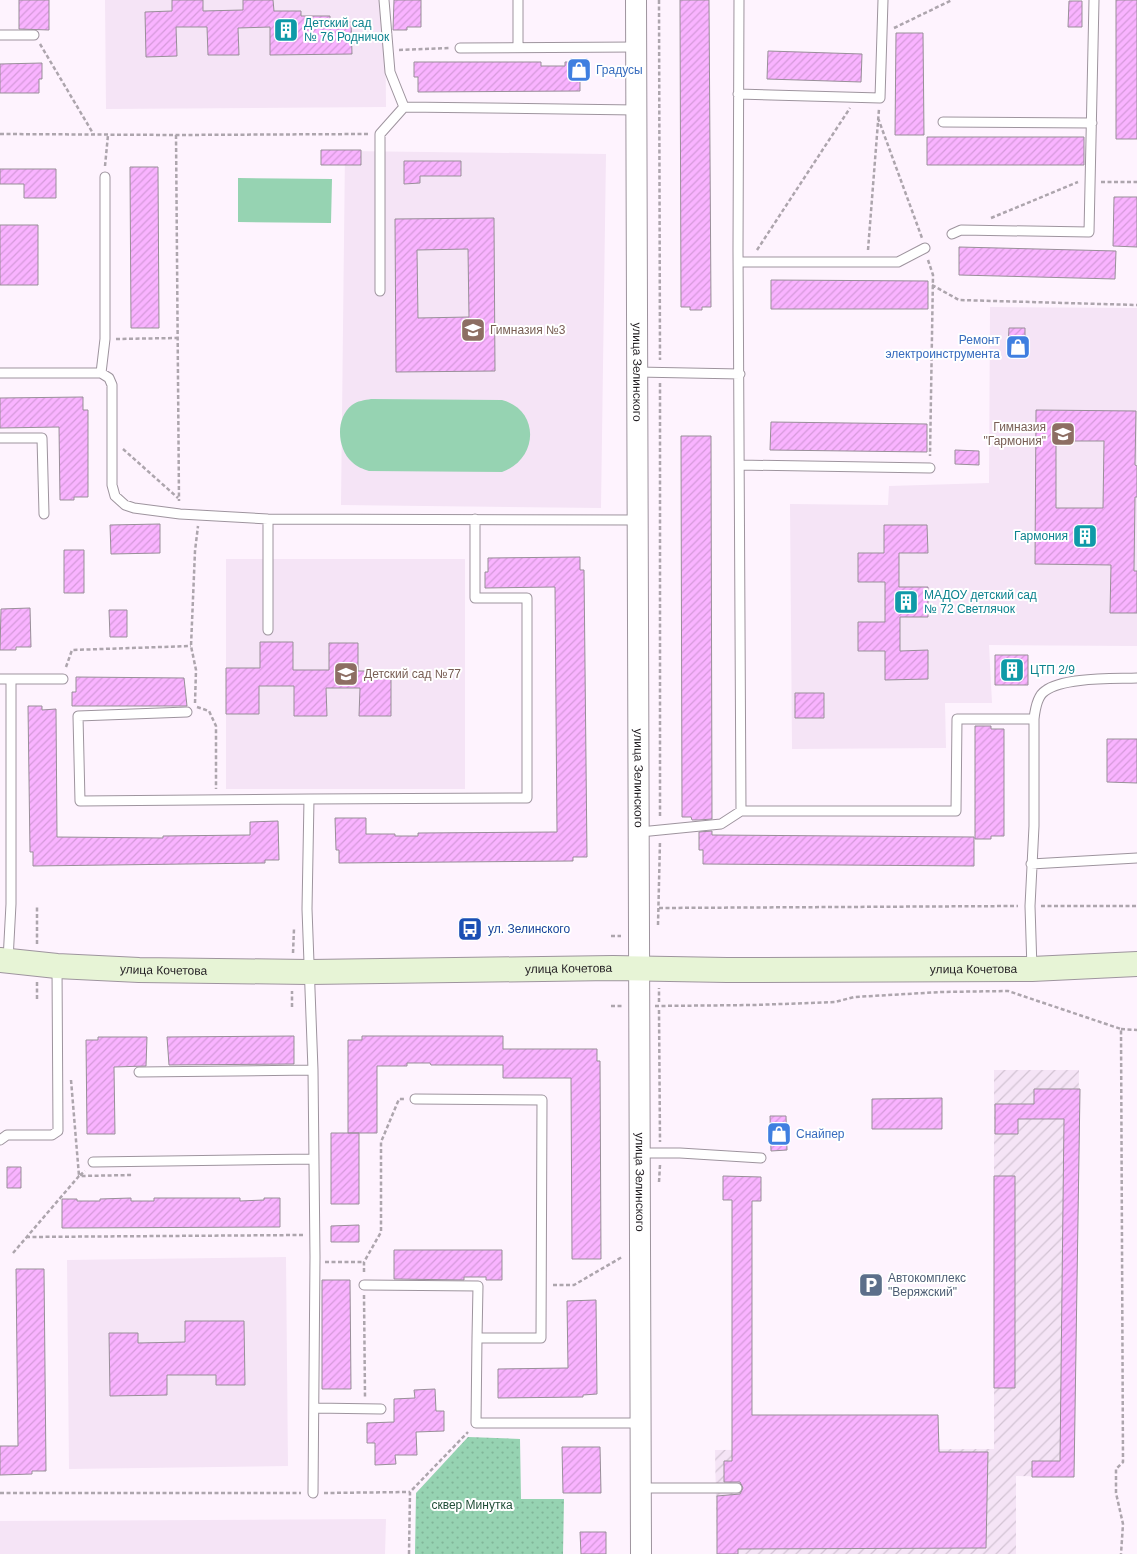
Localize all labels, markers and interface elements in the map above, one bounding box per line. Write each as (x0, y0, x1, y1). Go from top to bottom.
place label: Детский сад № 76 Родничок (304, 16, 390, 44)
building icon: Детский сад № 76 Родничок (273, 17, 299, 43)
shop icon: Градусы (566, 57, 592, 83)
place label: Градусы (596, 63, 643, 77)
school or university icon: Гимназия №3 (460, 317, 486, 343)
street label: улица Зелинского (630, 322, 644, 422)
place label: Гимназия №3 (490, 323, 566, 337)
place label: Ремонт электроинструмента (885, 333, 1000, 361)
shop icon: Ремонт электроинструмента (1005, 334, 1031, 360)
place label: Гимназия "Гармония" (984, 420, 1046, 448)
school or university icon: Гимназия "Гармония" (1050, 421, 1076, 447)
building icon: Гармония (1072, 523, 1098, 549)
place label: Гармония (1014, 529, 1068, 543)
place label: МАДОУ детский сад № 72 Светлячок (924, 588, 1037, 616)
building icon: МАДОУ детский сад № 72 Светлячок (893, 589, 919, 615)
building icon: ЦТП 2/9 (999, 657, 1025, 683)
school or university icon: Детский сад №77 (333, 661, 359, 687)
place label: ЦТП 2/9 (1030, 663, 1075, 677)
place label: Детский сад №77 (364, 667, 461, 681)
street label: улица Зелинского (631, 728, 646, 828)
bus stop icon: ул. Зелинского (457, 916, 483, 942)
place label: ул. Зелинского (488, 922, 570, 936)
street label: улица Кочетова (525, 961, 613, 976)
street label: улица Кочетова (120, 962, 208, 978)
street label: улица Кочетова (930, 962, 1018, 976)
shop icon: Снайпер (766, 1121, 792, 1147)
place label: Снайпер (796, 1127, 845, 1141)
street label: улица Зелинского (633, 1132, 647, 1232)
place label: Автокомплекс "Веряжский" (888, 1271, 966, 1299)
parking icon: Автокомплекс "Веряжский" (858, 1272, 884, 1298)
park label: сквер Минутка (431, 1498, 513, 1512)

